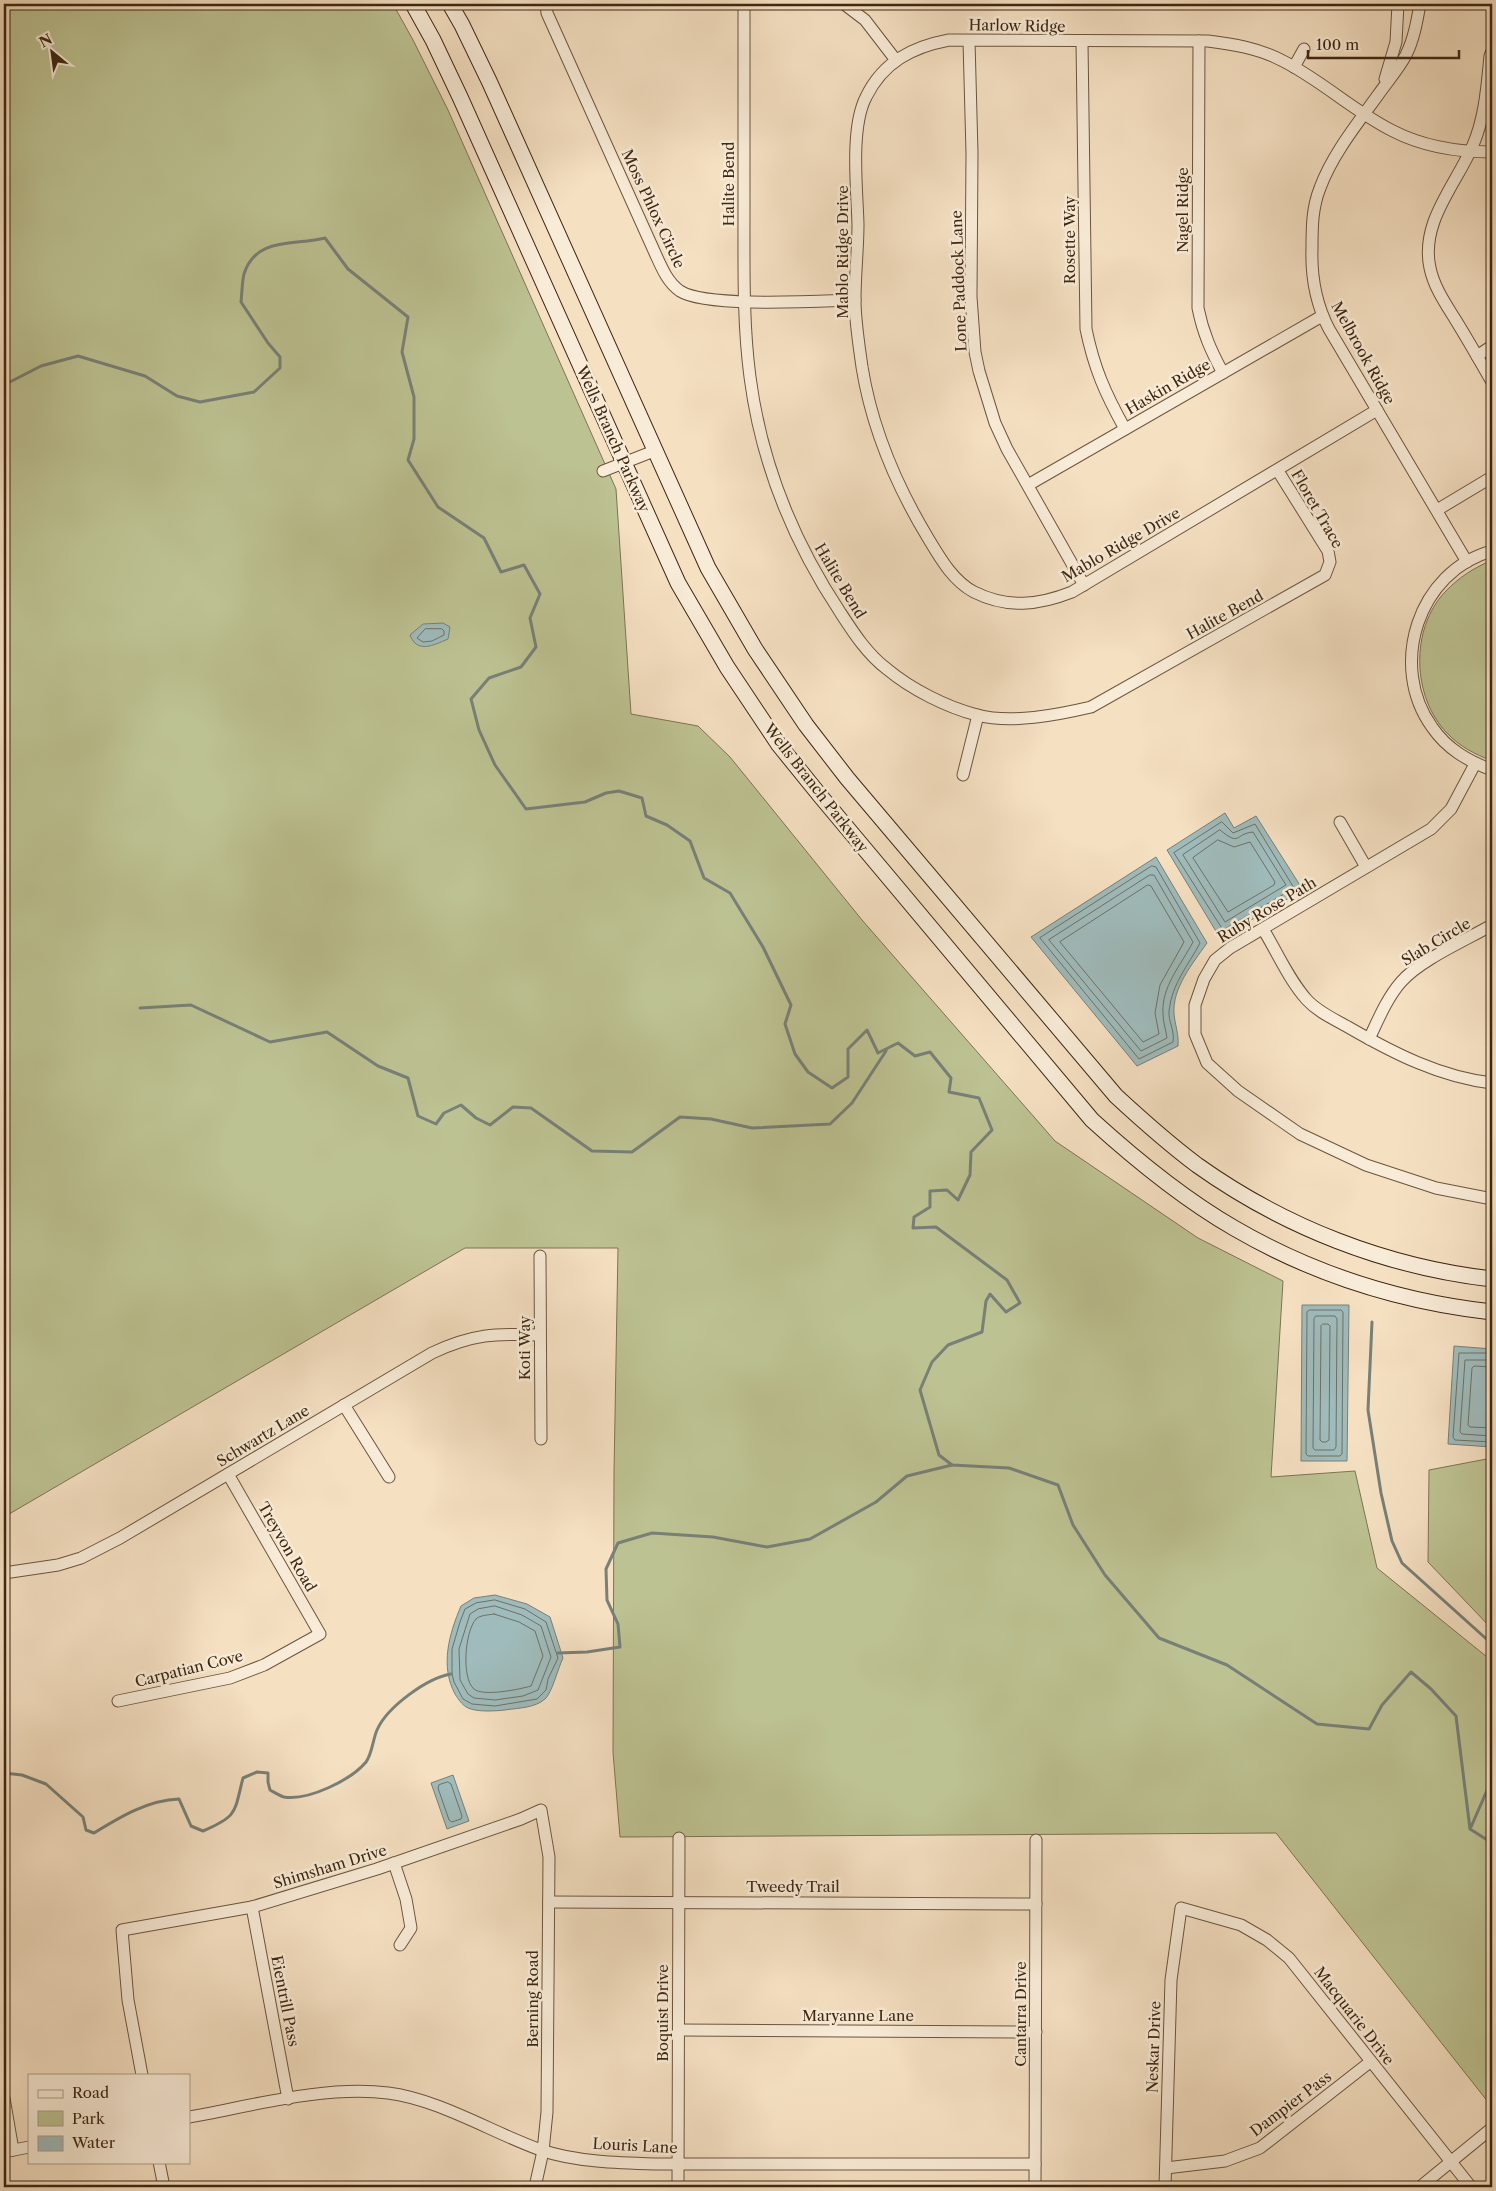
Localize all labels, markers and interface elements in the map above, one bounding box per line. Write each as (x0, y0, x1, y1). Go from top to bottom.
street label: Harlow Ridge (968, 15, 1066, 36)
north arrow (28, 28, 78, 78)
scale bar (1308, 28, 1460, 60)
text: N (36, 30, 55, 51)
text: 100 m (1316, 35, 1359, 54)
street label: Halite Bend (719, 142, 738, 226)
street label: Moss Phlox Circle (618, 146, 689, 271)
street label: Nagel Ridge (1173, 167, 1192, 253)
street label: Mablo Ridge Drive (833, 185, 852, 319)
street label: Rosette Way (1060, 195, 1079, 284)
street label: Lone Paddock Lane (947, 210, 970, 352)
street label: Melbrook Ridge (1327, 298, 1400, 407)
street label: Haskin Ridge (1122, 355, 1214, 418)
street label: Wells Branch Parkway (572, 362, 655, 516)
street label: Floret Trace (1287, 466, 1348, 551)
street label: Mablo Ridge Drive (1058, 503, 1183, 586)
street label: Halite Bend (810, 540, 870, 622)
street label: Halite Bend (1183, 586, 1266, 643)
street label: Wells Branch Parkway (760, 719, 873, 856)
street label: Ruby Rose Path (1214, 872, 1320, 947)
street label: Slab Circle (1398, 913, 1474, 970)
street label: Koti Way (515, 1315, 534, 1380)
street label: Schwartz Lane (213, 1400, 312, 1471)
street label: Treyvon Road (254, 1499, 321, 1595)
street label: Carpatian Cove (133, 1646, 245, 1691)
street label: Shimsham Drive (271, 1840, 389, 1893)
street label: Tweedy Trail (746, 1877, 840, 1896)
street label: Berning Road (523, 1950, 542, 2048)
street label: Eientrill Pass (267, 1954, 304, 2048)
street label: Cantarra Drive (1011, 1961, 1030, 2067)
street label: Macquarie Drive (1310, 1963, 1399, 2069)
street label: Boquist Drive (653, 1964, 672, 2062)
street label: Neskar Drive (1142, 2001, 1165, 2093)
street label: Maryanne Lane (802, 2006, 914, 2025)
street label: Dampier Pass (1246, 2067, 1335, 2140)
legend (28, 2074, 190, 2164)
text: Road (72, 2083, 109, 2102)
text: Park (72, 2109, 106, 2128)
text: Water (71, 2133, 116, 2152)
street label: Louris Lane (592, 2134, 678, 2157)

